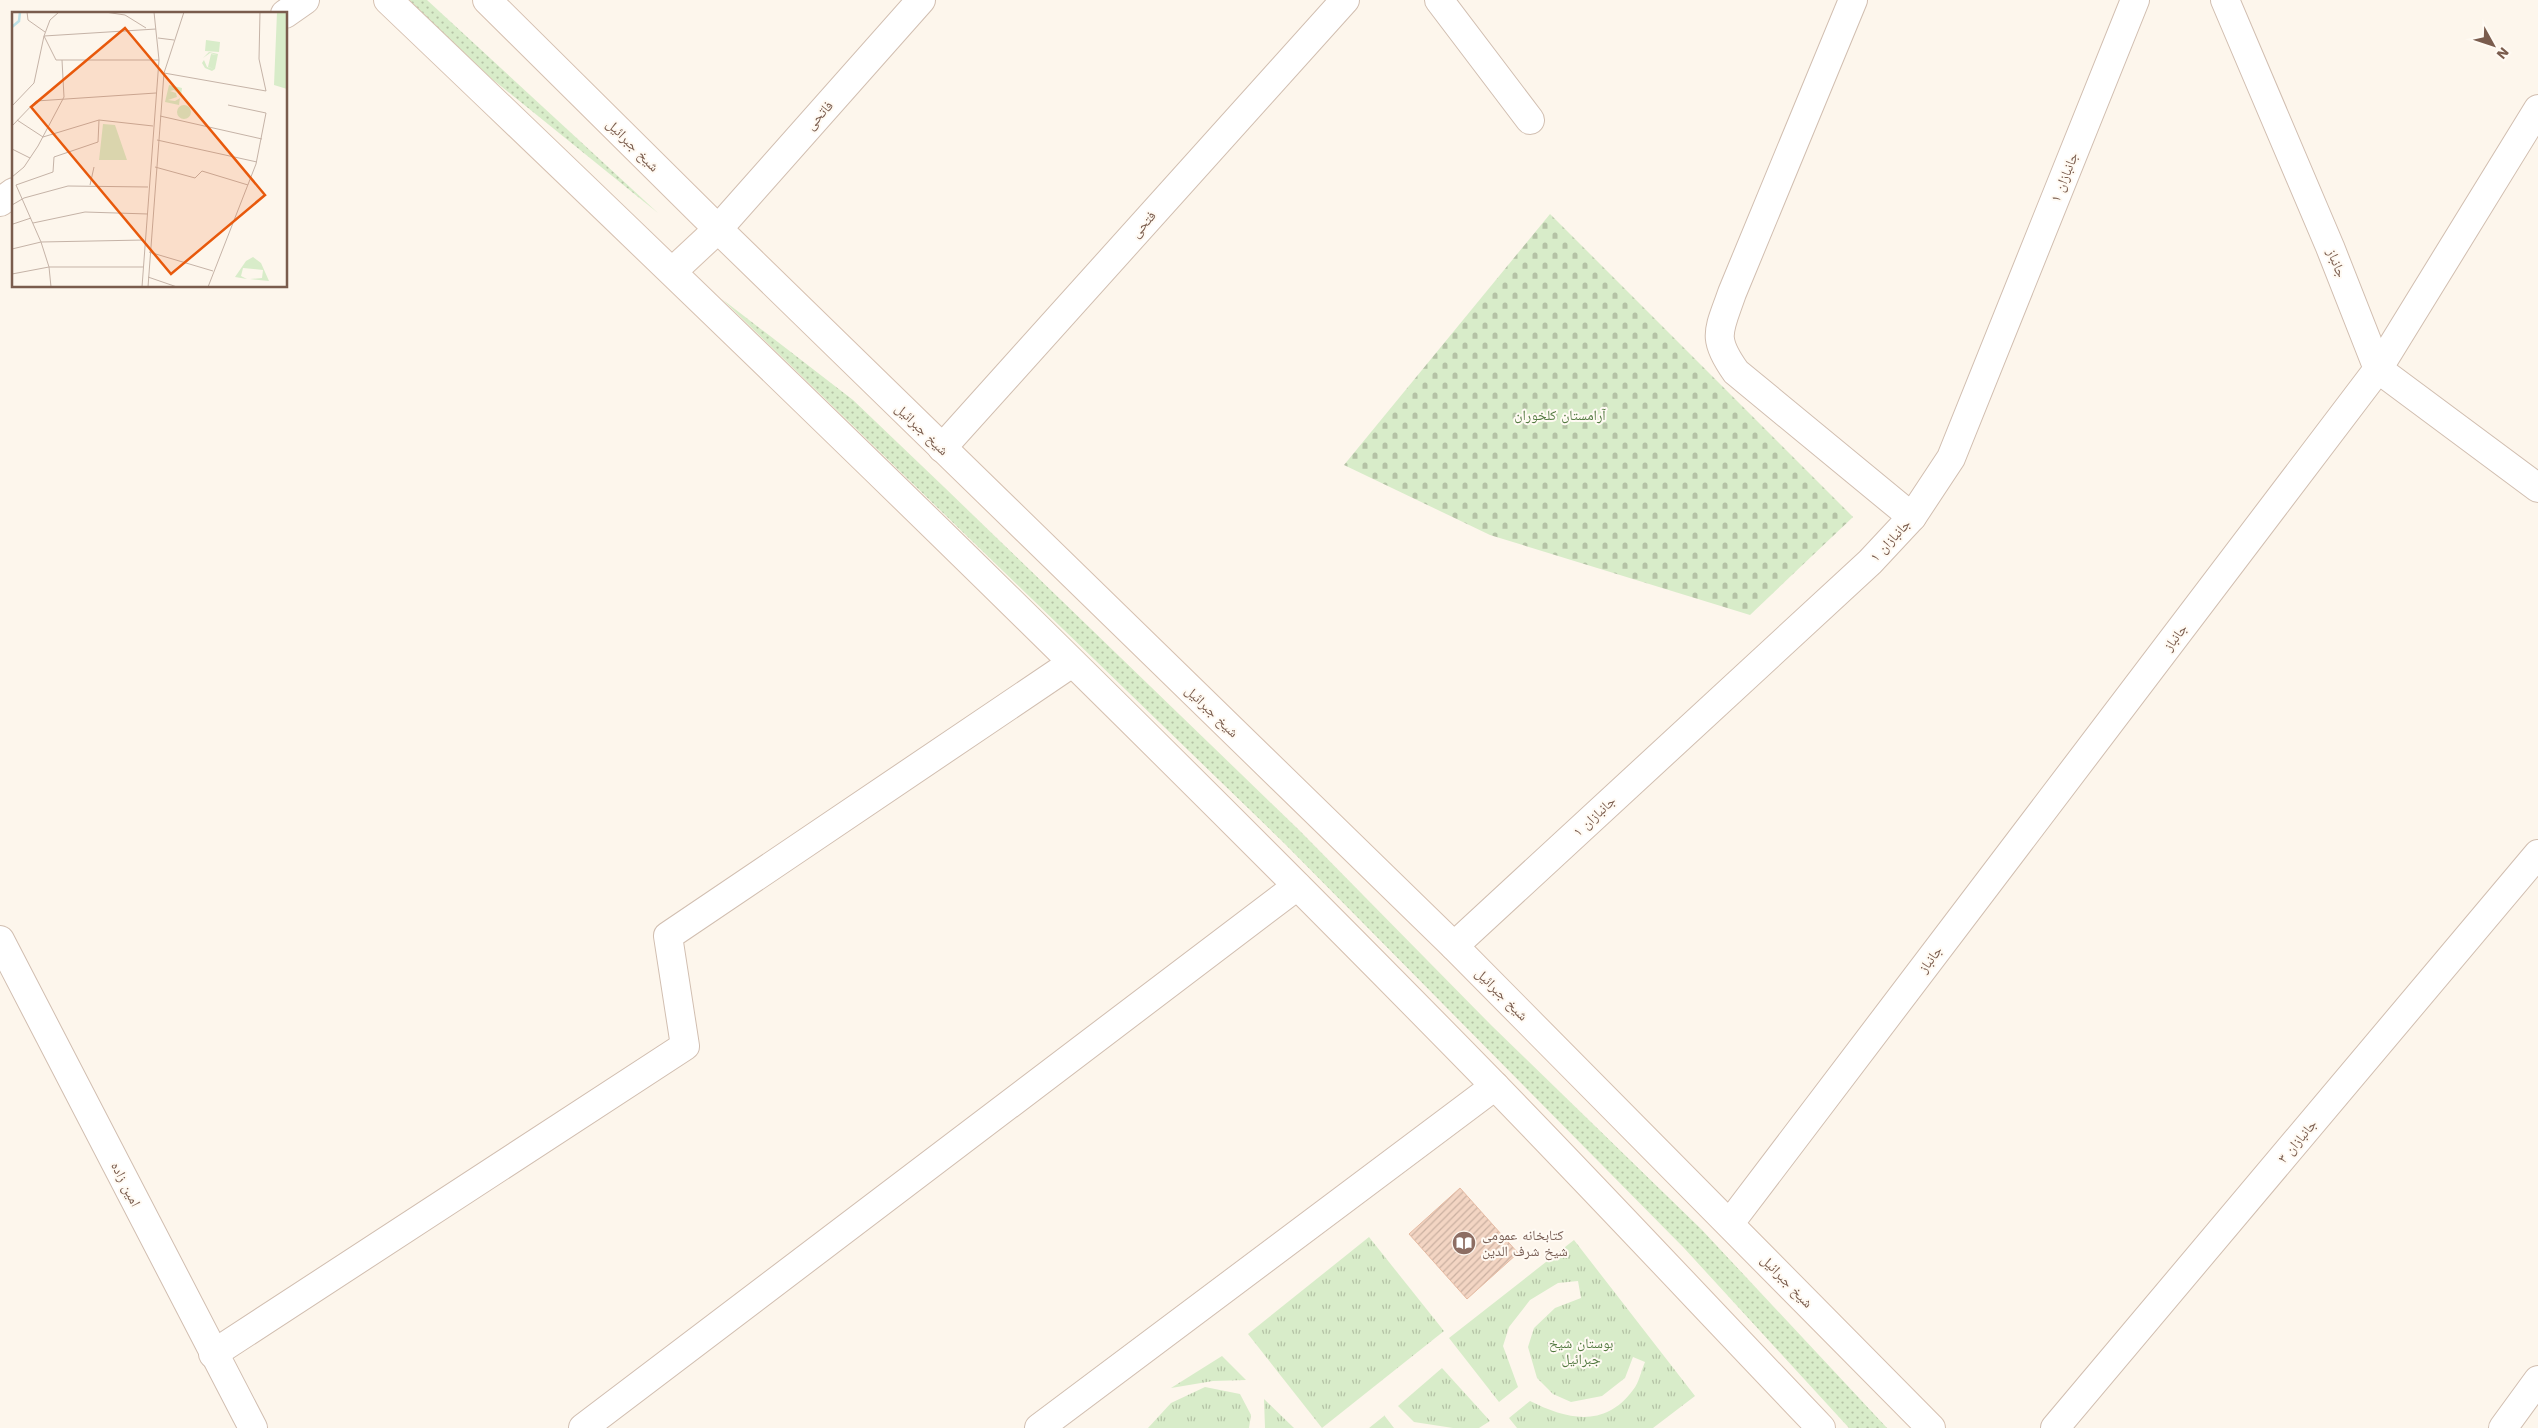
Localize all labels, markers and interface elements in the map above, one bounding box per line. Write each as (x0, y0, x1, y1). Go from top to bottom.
inset map (12, 12, 288, 288)
north arrow (2468, 20, 2518, 70)
text: N (2493, 44, 2512, 62)
street label: فاتحی (802, 97, 837, 133)
street label: شیخ جبرائیل (602, 115, 663, 176)
street label: جانبازان ۱ (2047, 150, 2082, 204)
street label: فتحی (1127, 207, 1160, 241)
street label: جانباز (2323, 245, 2350, 280)
street label: شیخ جبرائیل (891, 400, 952, 460)
park label: آرامستان کلخوران (1514, 407, 1606, 424)
street label: جانبازان ۱ (1866, 515, 1914, 565)
street label: جانباز (2159, 620, 2191, 655)
street label: شیخ جبرائیل (1181, 682, 1242, 742)
street label: جانبازان ۱ (1570, 792, 1619, 840)
street label: جانباز (1914, 942, 1946, 977)
street label: شیخ جبرائیل (1471, 964, 1532, 1025)
street label: جانبازان ۳ (2274, 1116, 2321, 1167)
street label: امین زاده (107, 1159, 144, 1209)
place label: کتابخانه عمومی شیخ شرف الدین (1482, 1227, 1568, 1261)
library icon: کتابخانه عمومی شیخ شرف الدین (1451, 1230, 1477, 1256)
street label: شیخ جبرائیل (1756, 1251, 1816, 1312)
park label: بوستان شیخ جبرائیل (1549, 1335, 1614, 1368)

